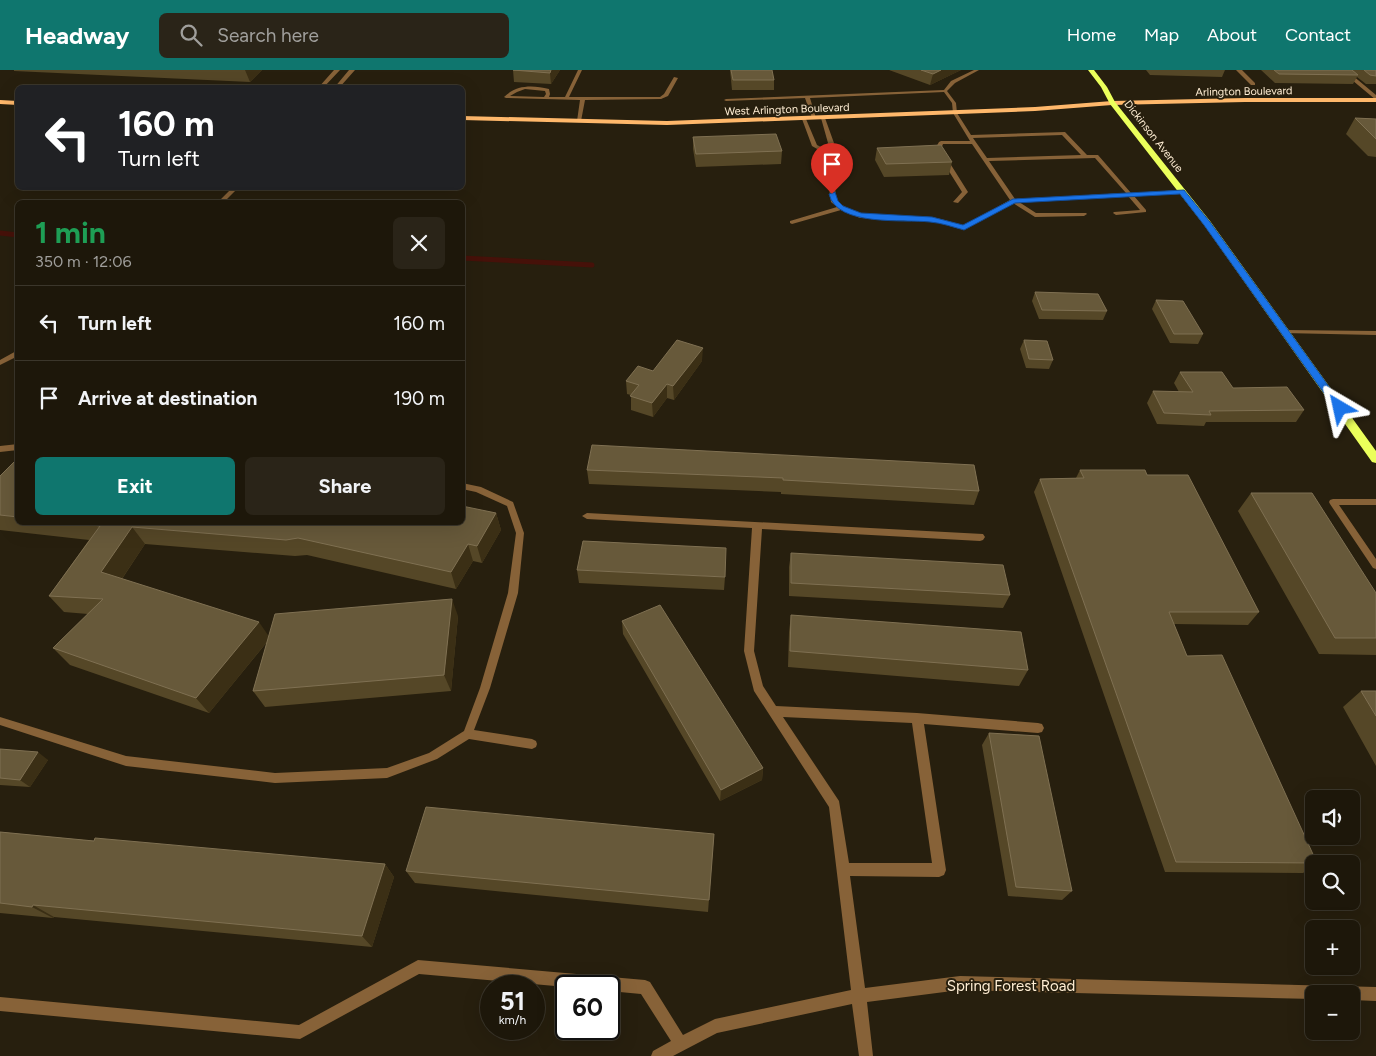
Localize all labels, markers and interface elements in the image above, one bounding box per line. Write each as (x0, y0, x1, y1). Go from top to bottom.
search box (159, 13, 509, 58)
text: Headway (25, 21, 129, 50)
icon: search (177, 21, 205, 49)
text: Search here (217, 24, 319, 47)
text: Home (1067, 24, 1116, 46)
text: Map (1144, 24, 1179, 46)
text: About (1207, 24, 1257, 46)
text: Contact (1285, 24, 1351, 46)
street label: Arlington Boulevard (1195, 84, 1293, 99)
street label: Dickinson Avenue (1122, 98, 1186, 175)
street label: West Arlington Boulevard (724, 101, 850, 118)
text: 160 m (118, 103, 215, 145)
icon: left (35, 105, 100, 170)
pin (811, 143, 853, 194)
text: Turn left (118, 145, 200, 172)
icon: arrive (818, 150, 846, 178)
text: 1 min (35, 214, 106, 251)
button: close (393, 217, 445, 269)
text: 350 m · 12:06 (35, 252, 132, 271)
icon: left (35, 309, 63, 337)
text: Turn left (78, 312, 152, 335)
text: 160 m (393, 312, 445, 335)
position arrow (1313, 381, 1365, 433)
icon: arrive (35, 384, 63, 412)
text: Arrive at destination (78, 387, 257, 410)
text: 190 m (393, 387, 445, 410)
button: Exit (35, 457, 235, 515)
button: Share (245, 457, 445, 515)
map controls (1305, 790, 1360, 1040)
button: sound (1305, 790, 1360, 845)
button: search (1305, 855, 1360, 910)
button: + (1305, 920, 1360, 975)
speed limit sign: 60 (555, 975, 620, 1040)
street label: Spring Forest Road (947, 977, 1075, 995)
button: − (1305, 985, 1360, 1040)
text: 51 (500, 986, 525, 1016)
text: km/h (499, 1013, 526, 1027)

